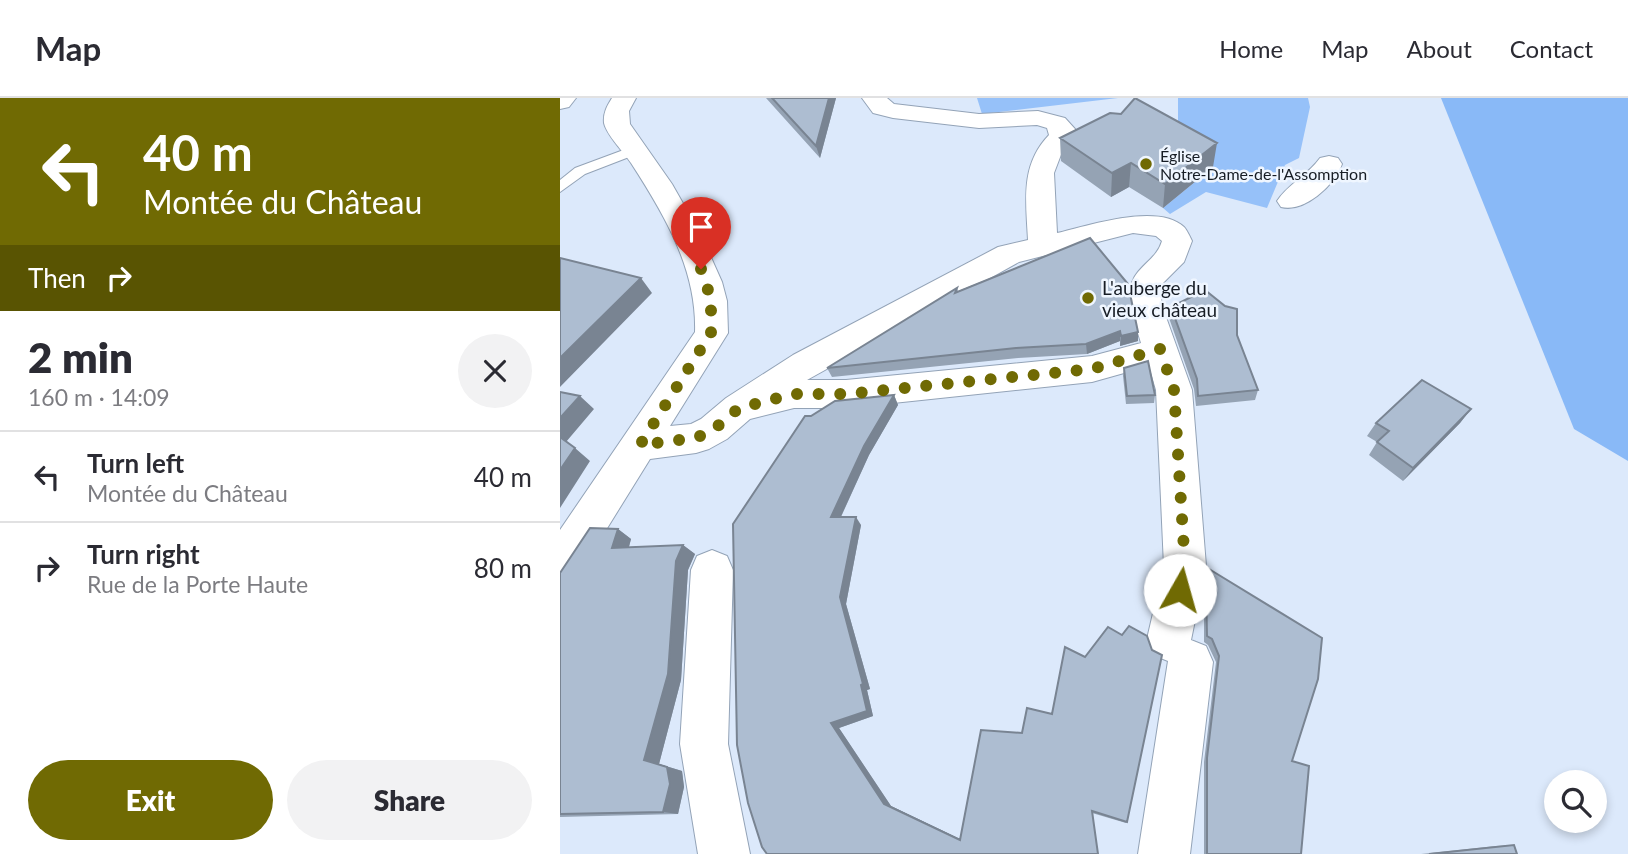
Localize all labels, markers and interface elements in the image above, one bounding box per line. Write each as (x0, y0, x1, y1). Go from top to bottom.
text: Map (35, 28, 101, 68)
text: Home (1219, 34, 1283, 63)
text: Map (1321, 34, 1369, 63)
text: About (1407, 34, 1472, 63)
text: Contact (1510, 34, 1593, 63)
text: 40 m (143, 123, 253, 181)
icon: left (28, 126, 119, 217)
place label: Église Notre-Dame-de-l'Assomption (1160, 146, 1367, 183)
marker: Église Notre-Dame-de-l'Assomption (1138, 156, 1154, 172)
text: Montée du Château (143, 182, 422, 221)
pin (671, 197, 731, 269)
icon: arrive (682, 208, 720, 246)
icon: right (100, 259, 138, 297)
text: Then (28, 262, 86, 294)
place label: L'auberge du vieux château (1102, 276, 1217, 321)
marker: L'auberge du vieux château (1080, 290, 1096, 306)
text: 2 min (28, 332, 133, 382)
button: close (458, 334, 532, 408)
text: 160 m · 14:09 (28, 383, 170, 411)
text: Turn left (87, 447, 184, 479)
icon: left (28, 458, 66, 496)
text: 40 m (474, 461, 532, 493)
text: Montée du Château (87, 479, 288, 507)
text: Turn right (87, 538, 200, 570)
icon: right (28, 549, 66, 587)
text: 80 m (474, 552, 532, 584)
position arrow (1143, 553, 1217, 627)
text: Rue de la Porte Haute (87, 570, 308, 598)
button: Exit (28, 760, 273, 840)
button: Share (287, 760, 532, 840)
map controls (1544, 770, 1607, 833)
button: search (1544, 770, 1607, 833)

